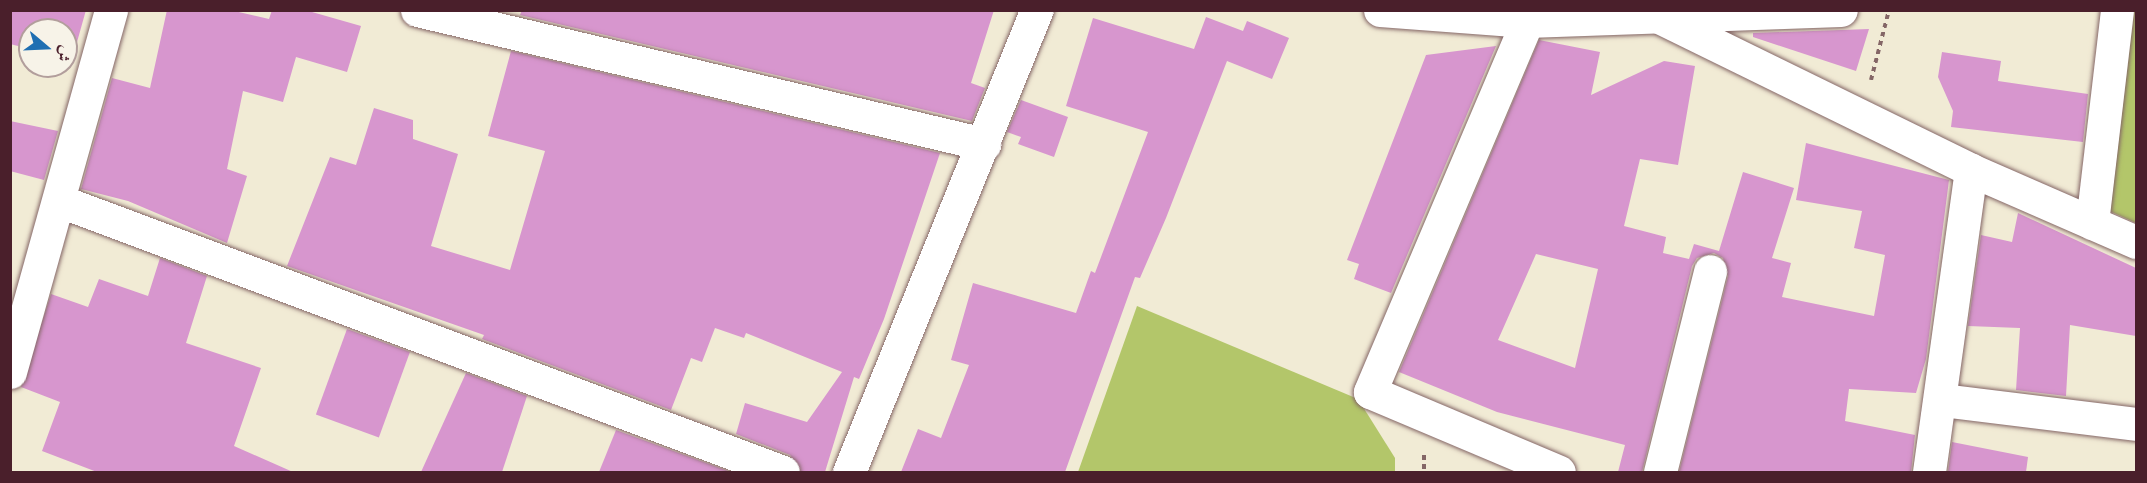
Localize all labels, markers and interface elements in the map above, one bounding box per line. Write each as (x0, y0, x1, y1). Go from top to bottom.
north arrow (18, 18, 78, 78)
text: ش (50, 42, 76, 64)

